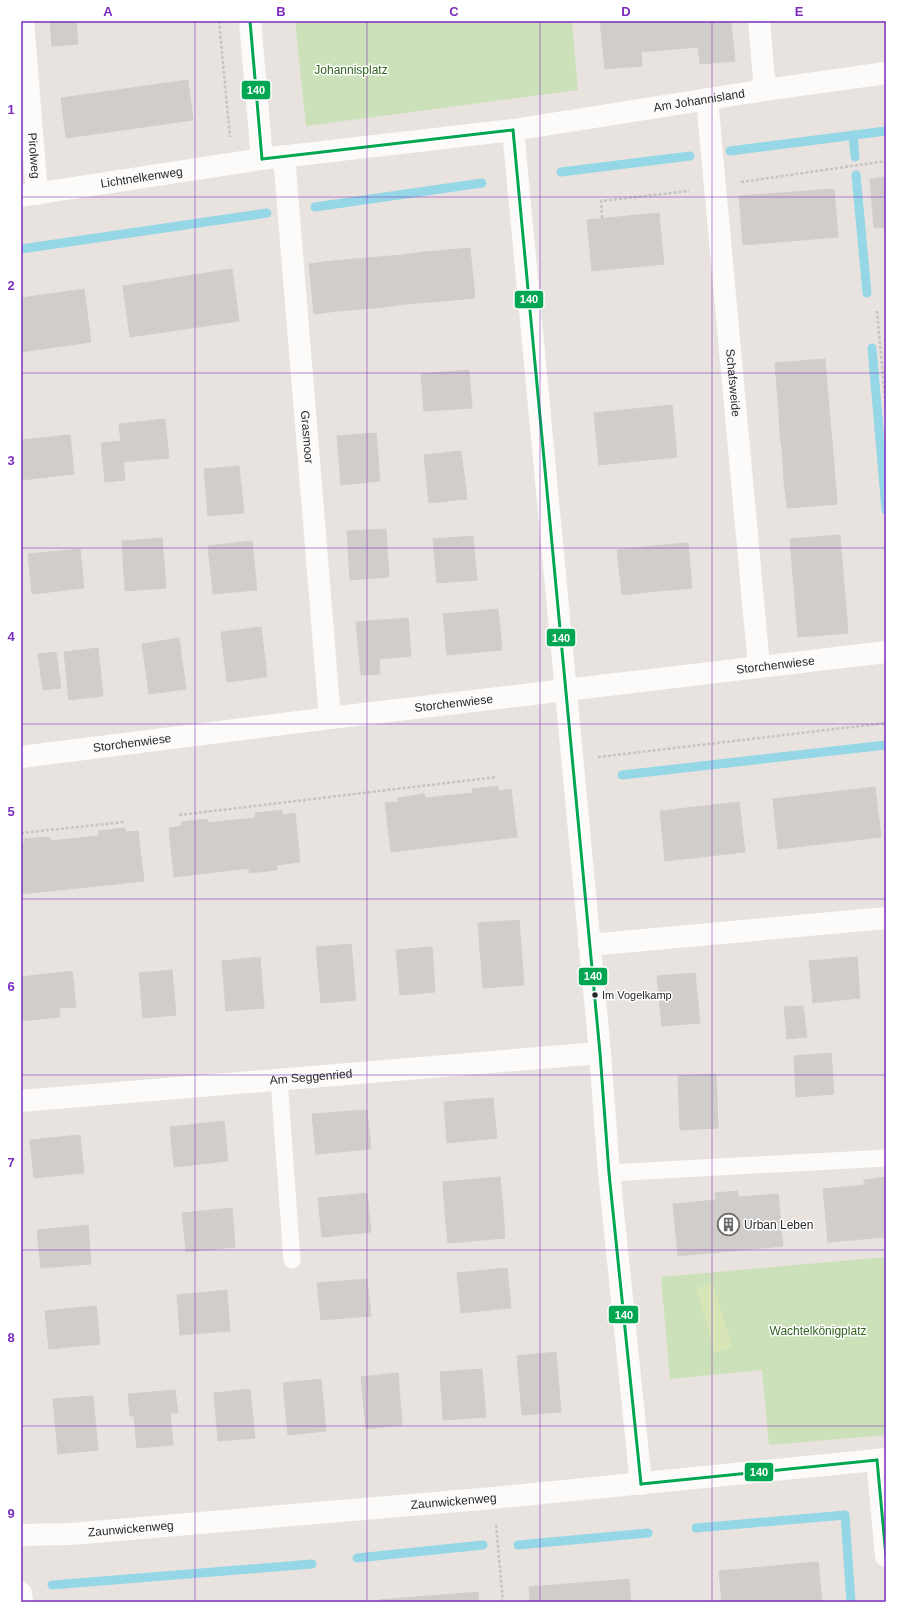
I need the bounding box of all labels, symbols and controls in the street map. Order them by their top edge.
text: A [103,4,113,19]
text: B [276,4,286,19]
text: C [449,4,459,19]
text: D [621,4,631,19]
text: E [795,4,804,19]
park label: Johannisplatz [314,63,388,77]
line badge: 140 [241,80,271,100]
text: 140 [247,84,265,96]
street label: Am Johannisland [653,86,746,115]
text: 1 [7,102,15,117]
street label: Pirolweg [25,132,43,179]
street label: Lichtnelkenweg [100,164,184,191]
text: 2 [7,278,15,293]
line badge: 140 [514,290,544,309]
text: 140 [520,293,538,305]
street label: Schafsweide [723,348,743,418]
street label: Grasmoor [298,410,316,464]
text: 3 [7,453,15,468]
line badge: 140 [546,628,576,647]
text: 4 [7,629,15,644]
text: 140 [552,632,570,644]
street label: Storchenwiese [735,653,816,677]
street label: Storchenwiese [414,692,494,715]
street label: Storchenwiese [92,731,172,755]
text: 5 [7,804,15,819]
line badge: 140 [578,967,608,986]
text: 140 [584,970,602,982]
text: 6 [7,979,15,994]
place label: Im Vogelkamp [602,989,672,1001]
marker: Im Vogelkamp [590,990,600,1000]
street label: Am Seggenried [269,1067,353,1087]
text: 7 [7,1155,15,1170]
building icon: Urban Leben [715,1212,741,1238]
place label: Urban Leben [744,1218,813,1232]
line badge: 140 [608,1305,639,1324]
text: 140 [615,1309,633,1321]
park label: Wachtelkönigplatz [770,1324,866,1338]
text: 8 [7,1330,15,1345]
line badge: 140 [744,1462,774,1482]
text: 140 [750,1466,768,1478]
street label: Zaunwickenweg [410,1491,497,1512]
text: 9 [7,1506,15,1521]
street label: Zaunwickenweg [87,1518,174,1539]

